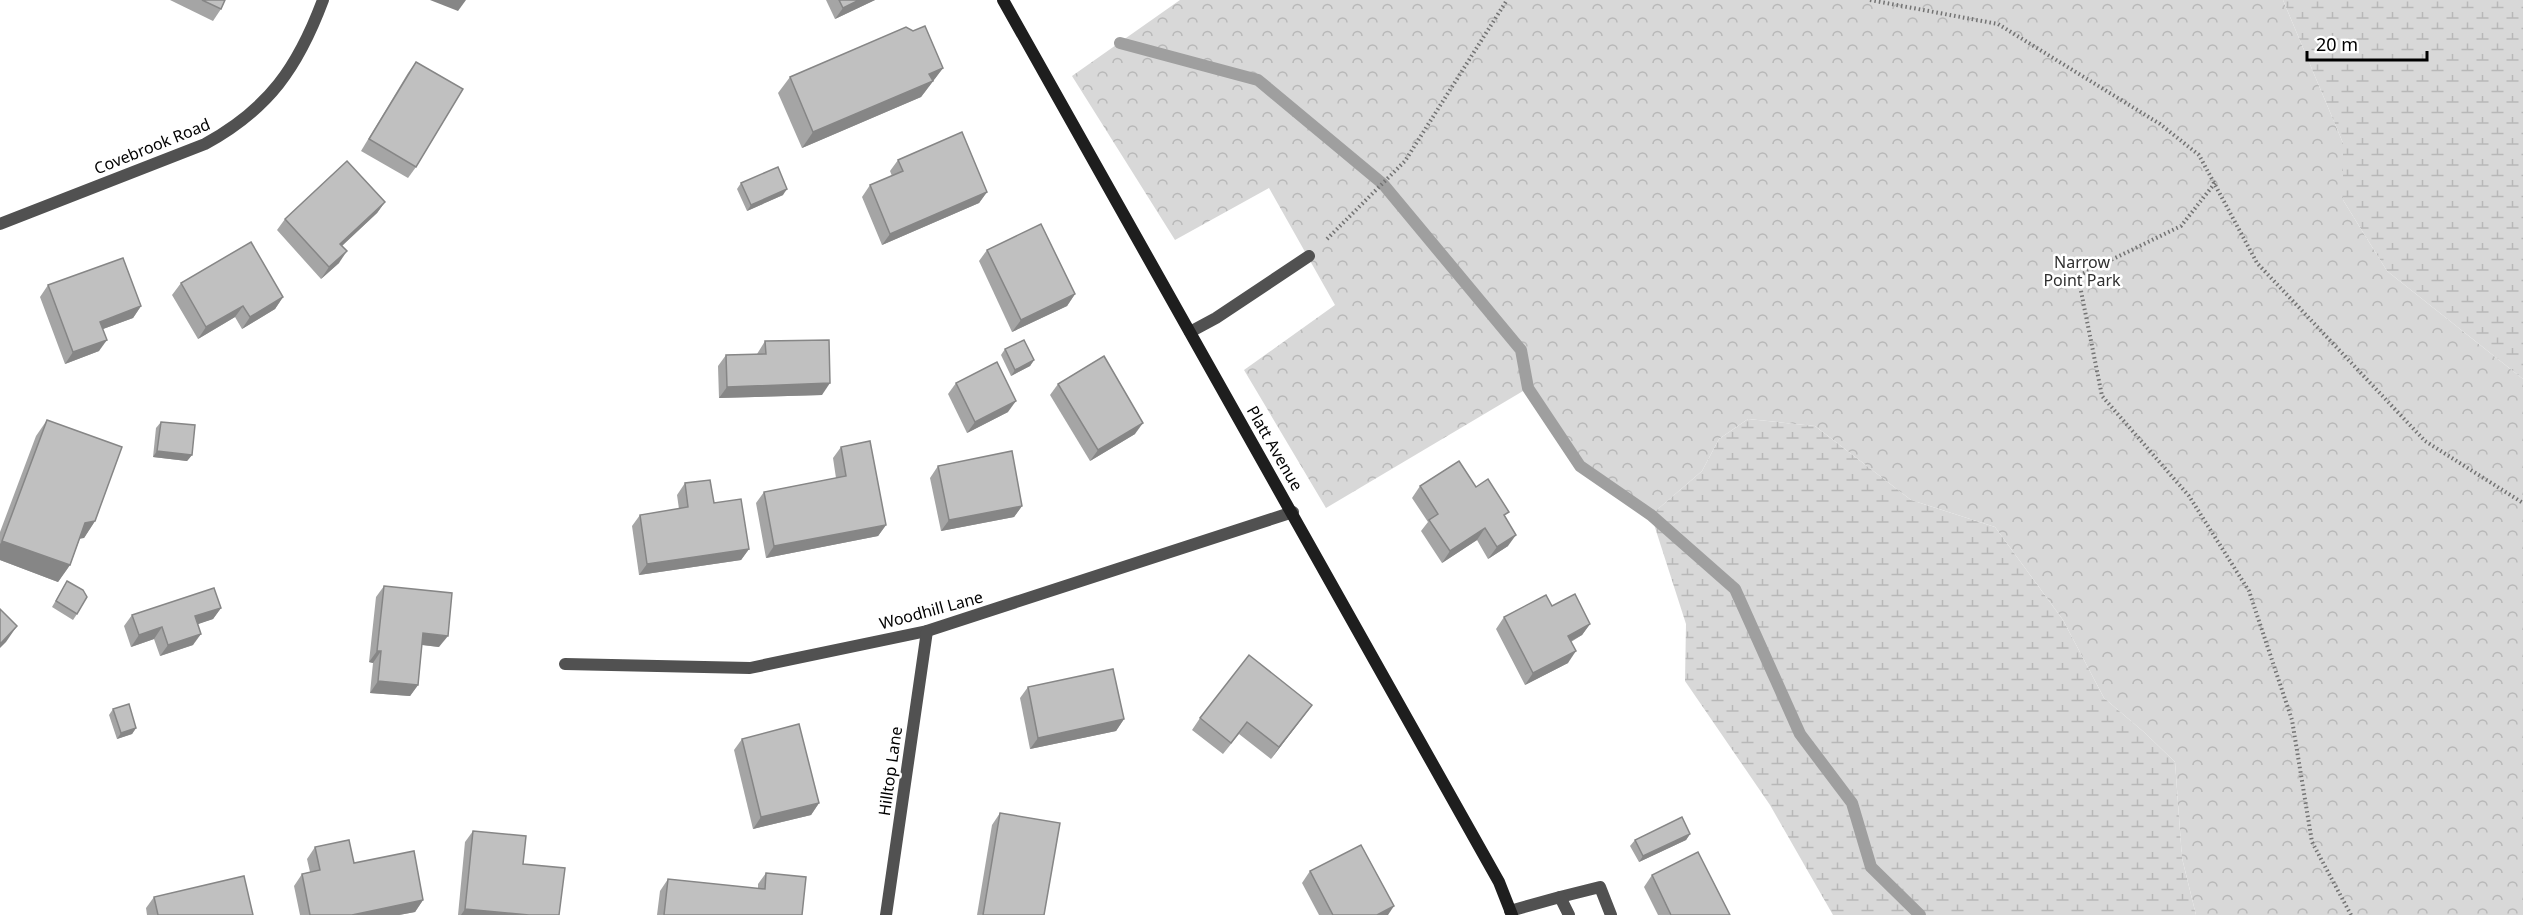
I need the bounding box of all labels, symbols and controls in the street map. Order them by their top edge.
scale bar [2307,24,2427,62]
text: 20 m [2316,32,2358,56]
street label: Covebrook Road [91,113,213,179]
park label: Narrow Point Park [2043,251,2121,291]
street label: Platt Avenue [1242,401,1308,495]
street label: Woodhill Lane [877,586,985,634]
street label: Hilltop Lane [873,725,907,817]

